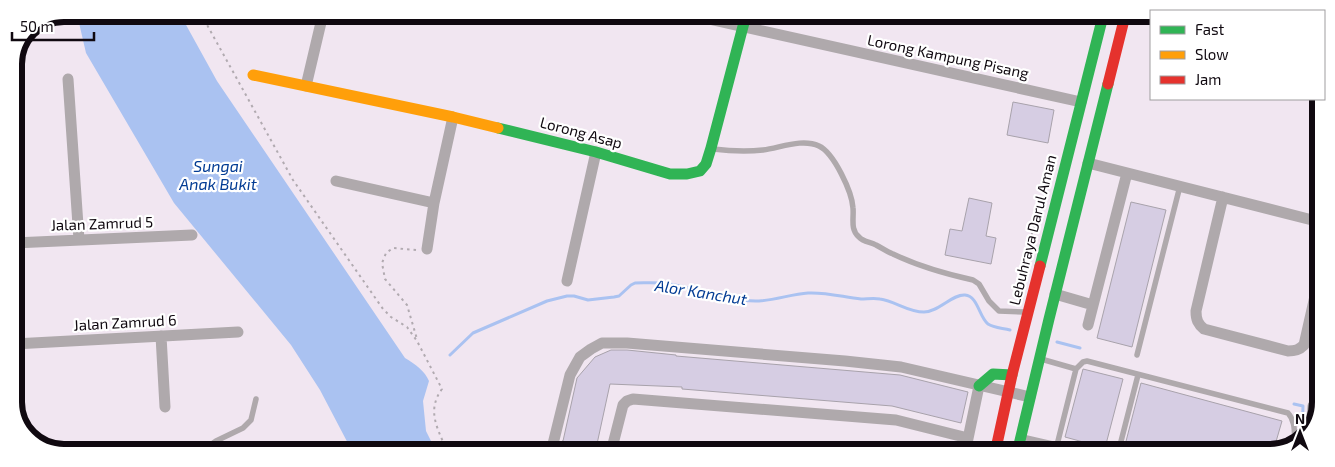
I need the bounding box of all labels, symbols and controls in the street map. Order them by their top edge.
scale bar [12,10,95,42]
legend [1150,10,1325,100]
text: 50 m [20,17,54,35]
text: Fast [1195,20,1225,38]
street label: Lorong Kampung Pisang [866,30,1031,82]
text: Slow [1195,45,1229,63]
text: Jam [1195,70,1221,88]
street label: Lorong Asap [538,112,624,152]
street label: Lebuhraya Darul Aman [1005,153,1059,307]
water label: Sungai Anak Bukit [178,156,258,193]
street label: Jalan Zamrud 5 [50,212,153,234]
water label: Alor Kanchut [653,275,749,308]
street label: Jalan Zamrud 6 [73,310,177,334]
north arrow [1275,407,1325,457]
text: N [1295,410,1305,427]

